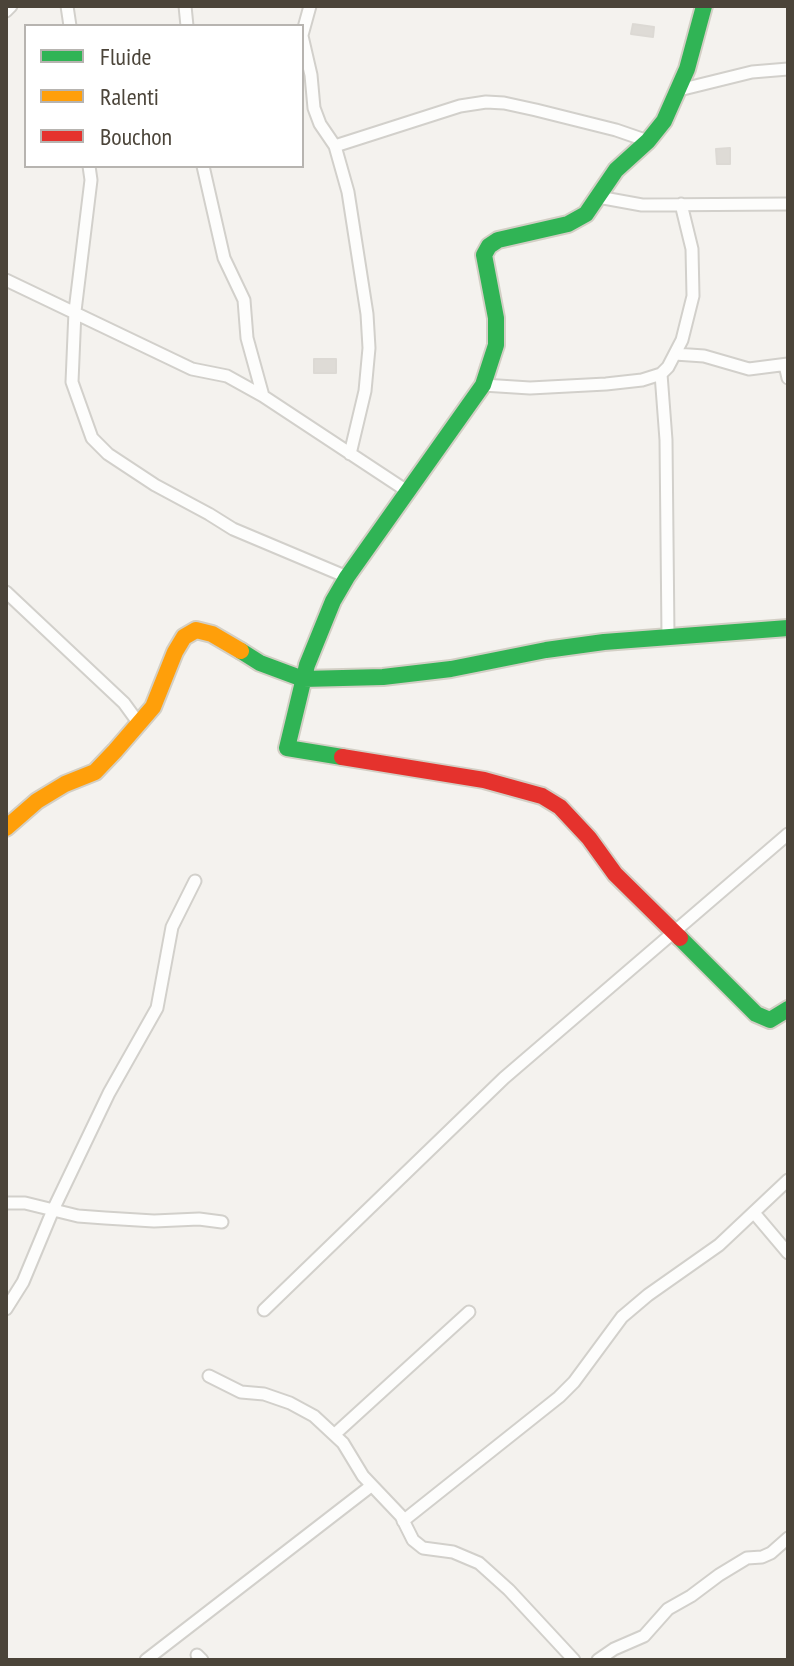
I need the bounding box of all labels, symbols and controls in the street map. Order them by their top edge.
legend [24,24,304,168]
text: Fluide [100,41,151,72]
text: Ralenti [100,81,159,112]
text: Bouchon [100,121,172,152]

